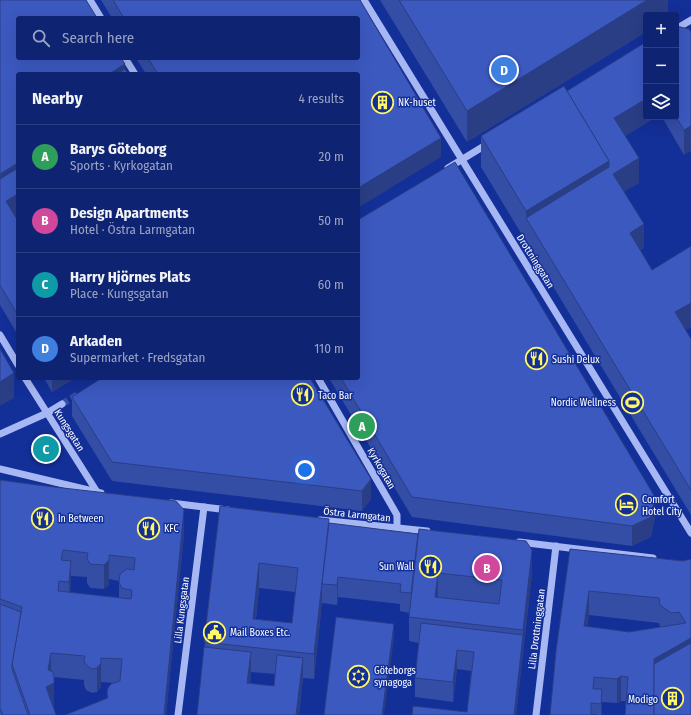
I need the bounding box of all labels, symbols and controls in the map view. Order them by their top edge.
map controls [643,12,679,120]
button: + [643,12,679,48]
search box [16,16,360,60]
icon: search [30,27,52,49]
text: Search here [62,29,134,47]
button: − [643,48,679,84]
pin: D [491,55,517,85]
button: layers [643,84,679,120]
text: Nearby [32,88,83,109]
building icon: NK-huset [370,89,396,115]
text: 4 results [298,91,344,106]
place label: NK-huset [398,97,436,109]
text: Barys Göteborg [70,140,166,158]
text: A [41,149,49,164]
text: 20 m [318,149,344,164]
text: Sports · Kyrkogatan [70,158,173,173]
text: Design Apartments [70,204,189,222]
text: B [41,213,49,228]
text: 50 m [318,213,344,228]
text: Hotel · Östra Larmgatan [70,222,195,237]
street label: Drottninggatan [514,232,557,291]
text: Harry Hjörnes Plats [70,268,191,286]
text: C [42,277,48,292]
text: 60 m [318,277,344,292]
text: Place · Kungsgatan [70,286,169,301]
text: Arkaden [70,332,122,350]
text: D [41,341,49,356]
text: 110 m [314,341,344,356]
restaurant icon: Sushi Delux [524,346,550,372]
text: Supermarket · Fredsgatan [70,350,205,365]
place label: Sushi Delux [552,354,600,366]
restaurant icon: Taco Bar [289,382,315,408]
sports icon: Nordic Wellness [619,389,645,415]
place label: Taco Bar [318,390,353,402]
place label: Nordic Wellness [551,397,616,409]
street label: Kungsgatan [52,407,87,454]
pin: A [349,411,375,441]
pin: C [33,434,59,464]
street label: Kyrkogatan [364,446,398,491]
your location [295,460,315,480]
hotel icon: Comfort Hotel City [613,492,639,518]
place label: Comfort Hotel City [642,494,682,518]
restaurant icon: In Between [30,505,56,531]
street label: Östra Larmgatan [323,505,391,524]
place label: In Between [58,513,104,525]
restaurant icon: KFC [135,515,161,541]
place label: KFC [164,523,179,535]
restaurant icon: Sun Wall [417,553,443,579]
pin: B [474,553,500,583]
place label: Sun Wall [379,561,414,573]
street label: Lilla Kungsgatan [172,576,192,644]
street label: Lilla Drottninggatan [526,588,548,670]
public building icon: Mail Boxes Etc. [201,619,227,645]
place label: Mail Boxes Etc. [230,627,290,639]
synagogue icon: Göteborgs synagoga [346,663,372,689]
place label: Göteborgs synagoga [374,665,416,689]
building icon: Modigo [660,686,686,712]
place label: Modigo [628,694,658,706]

